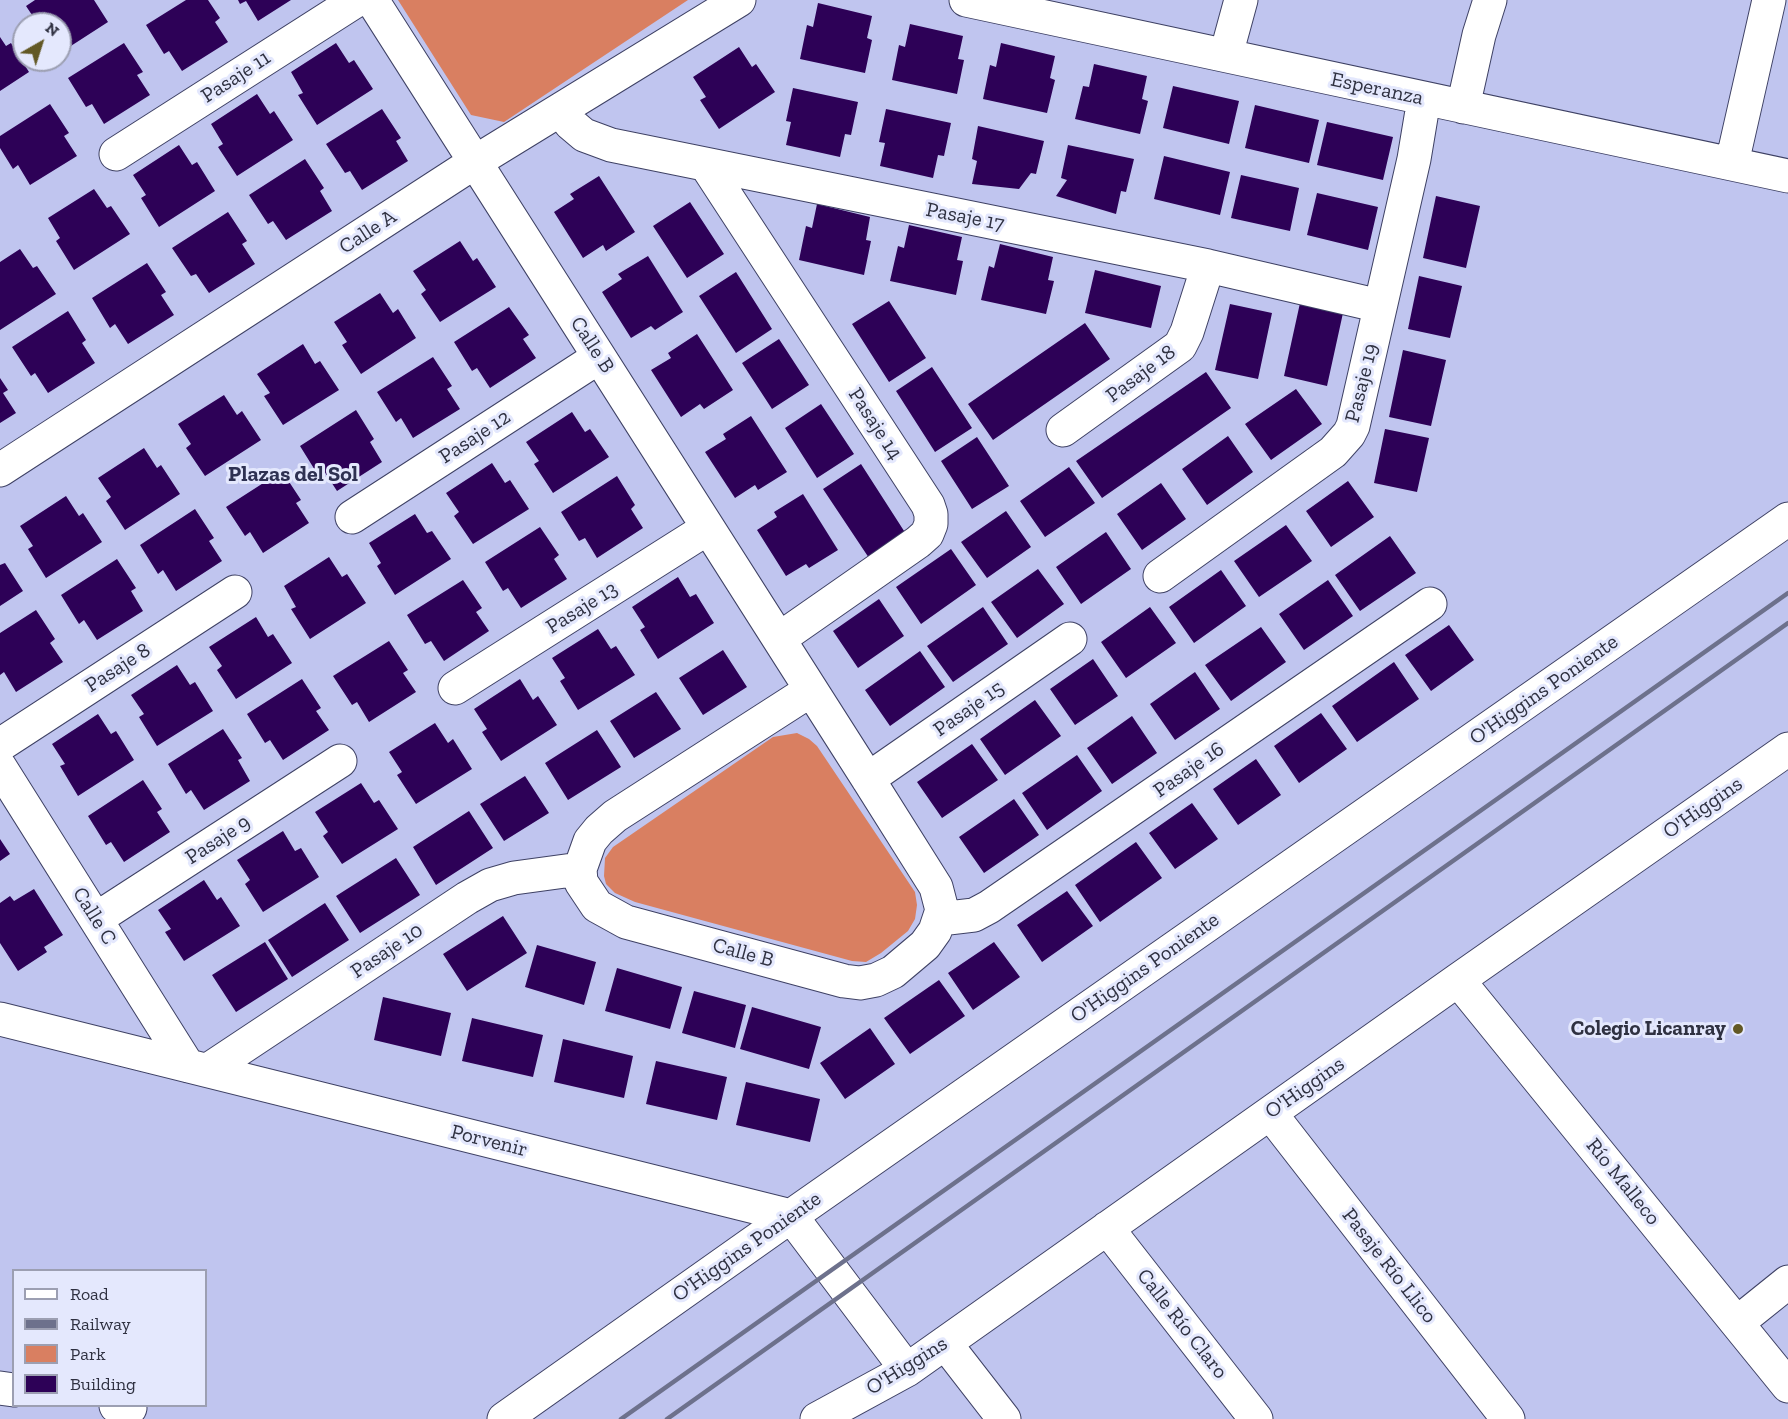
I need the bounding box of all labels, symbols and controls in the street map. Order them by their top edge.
north arrow [12,12,72,72]
text: N [42,18,63,40]
street label: Pasaje 11 [197,45,275,109]
street label: Esperanza [1328,67,1426,111]
street label: Pasaje 17 [924,197,1006,237]
street label: Calle A [335,204,401,260]
street label: Calle B [564,312,620,378]
street label: Pasaje 18 [1101,340,1181,408]
street label: Pasaje 19 [1340,341,1384,425]
street label: Pasaje 14 [842,383,908,465]
street label: Pasaje 12 [434,405,516,469]
district label: Plazas del Sol [228,462,358,488]
street label: Pasaje 13 [542,576,622,640]
street label: O'Higgins Poniente [1465,629,1623,751]
street label: Pasaje 8 [81,638,155,698]
street label: Pasaje 15 [929,676,1009,742]
street label: Pasaje 16 [1149,737,1229,803]
street label: O'Higgins [1658,772,1748,844]
street label: Pasaje 9 [181,810,255,870]
street label: Calle C [67,883,121,949]
street label: O'Higgins Poniente [1066,907,1224,1029]
street label: Pasaje 10 [346,918,428,984]
street label: Calle B [710,933,776,973]
place label: Colegio Licanray [1571,1016,1726,1042]
marker: Colegio Licanray [1731,1022,1745,1036]
street label: O'Higgins [1260,1052,1350,1124]
street label: Porvenir [448,1119,530,1163]
street label: Río Malleco [1580,1134,1666,1230]
street label: O'Higgins Poniente [668,1186,826,1308]
street label: Pasaje Río Llico [1336,1203,1442,1329]
street label: Calle Río Claro [1131,1264,1233,1384]
legend [12,1269,207,1407]
text: Road [70,1283,109,1305]
text: Railway [70,1313,131,1335]
street label: O'Higgins [862,1331,952,1401]
text: Park [70,1343,106,1365]
text: Building [70,1373,136,1395]

